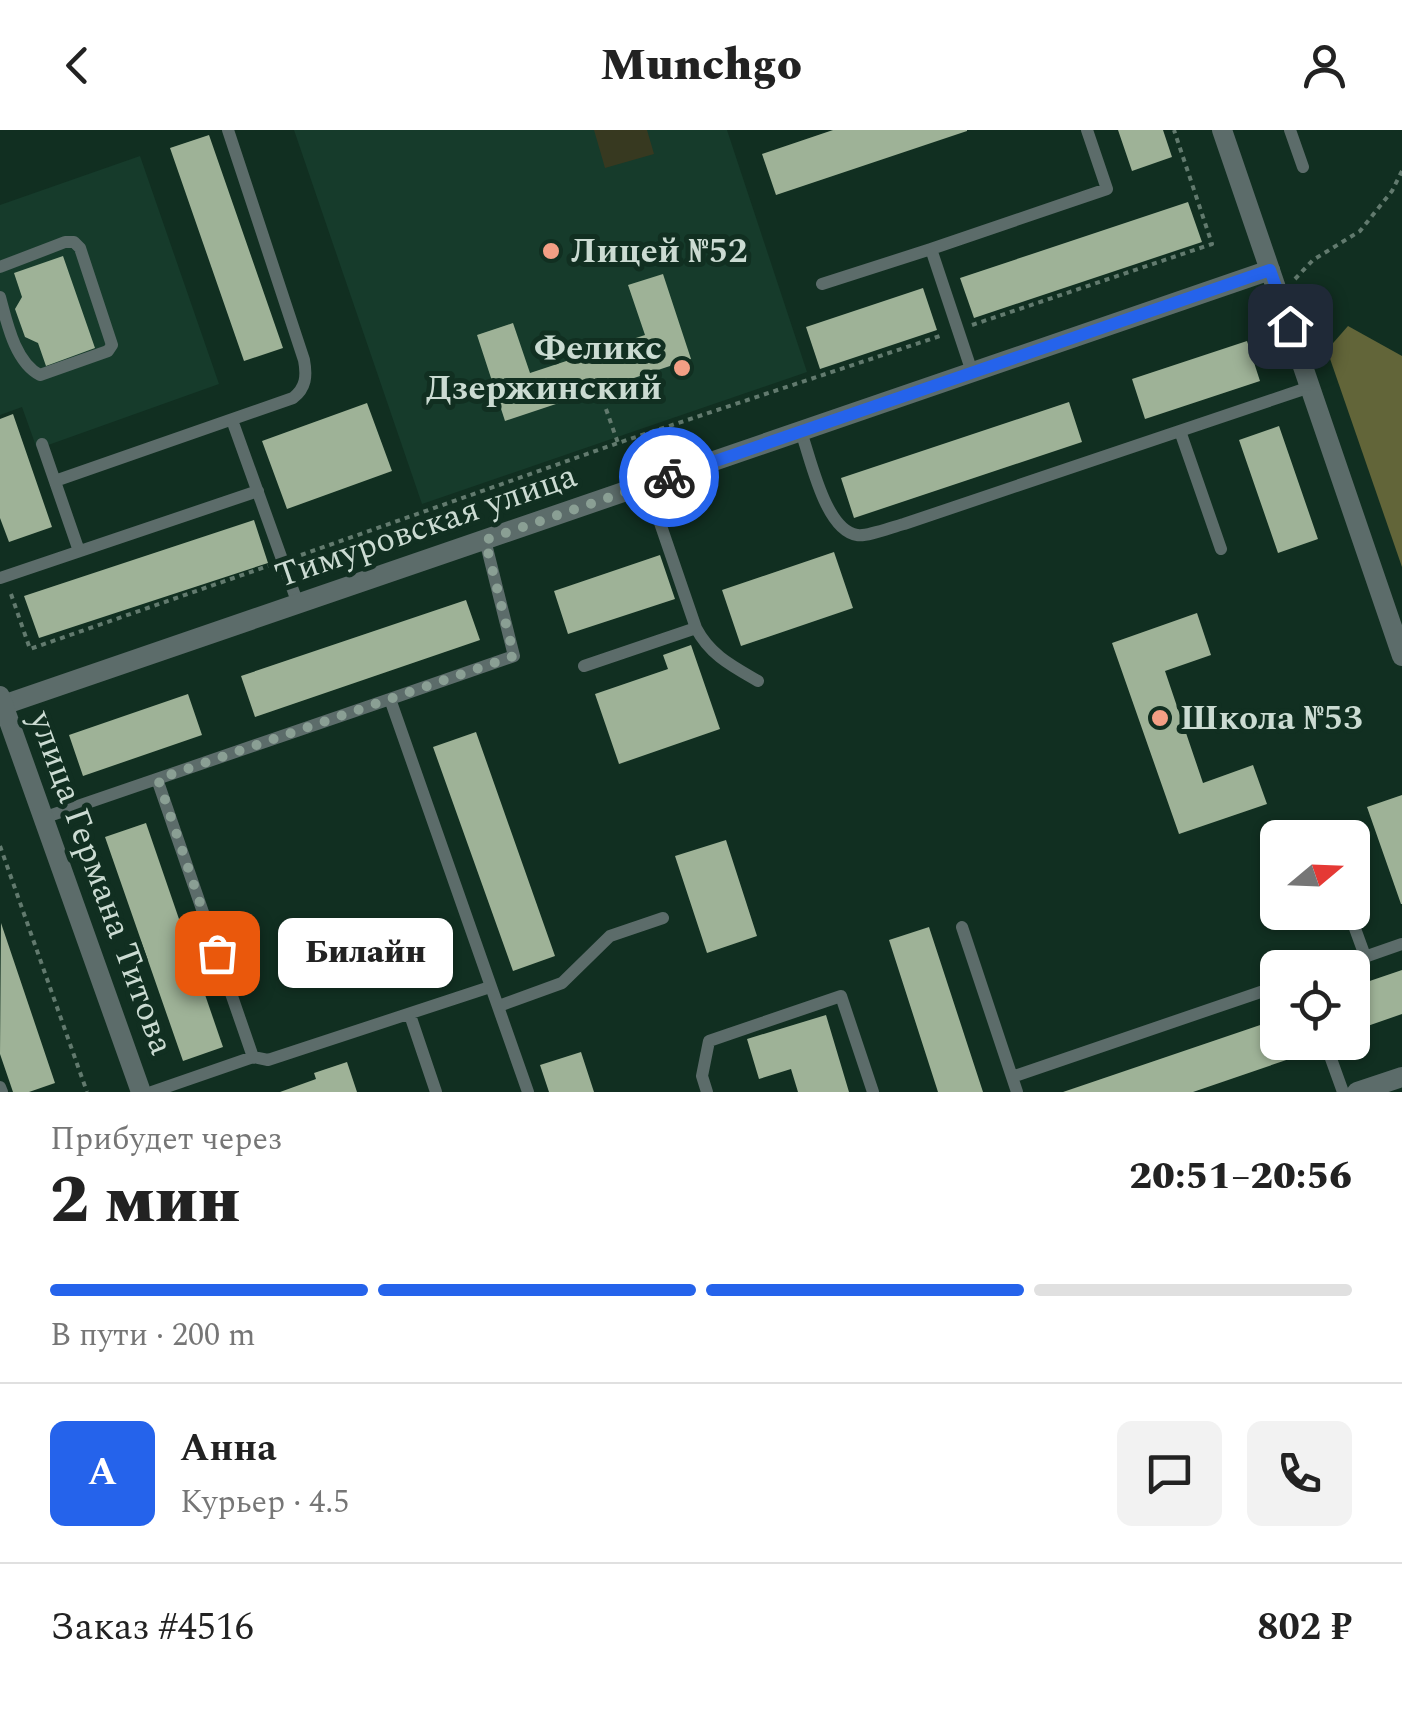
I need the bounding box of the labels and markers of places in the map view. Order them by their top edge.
place label: Лицей №52 [571,225,748,278]
marker: Лицей №52 [540,240,562,262]
pin [1248,284,1333,369]
place label: Феликс Дзержинский [426,322,662,415]
marker: Феликс Дзержинский [671,357,693,379]
place label: Школа №53 [1180,692,1363,745]
marker: Школа №53 [1149,707,1171,729]
pin [175,911,260,996]
callout: Билайн [277,918,452,988]

